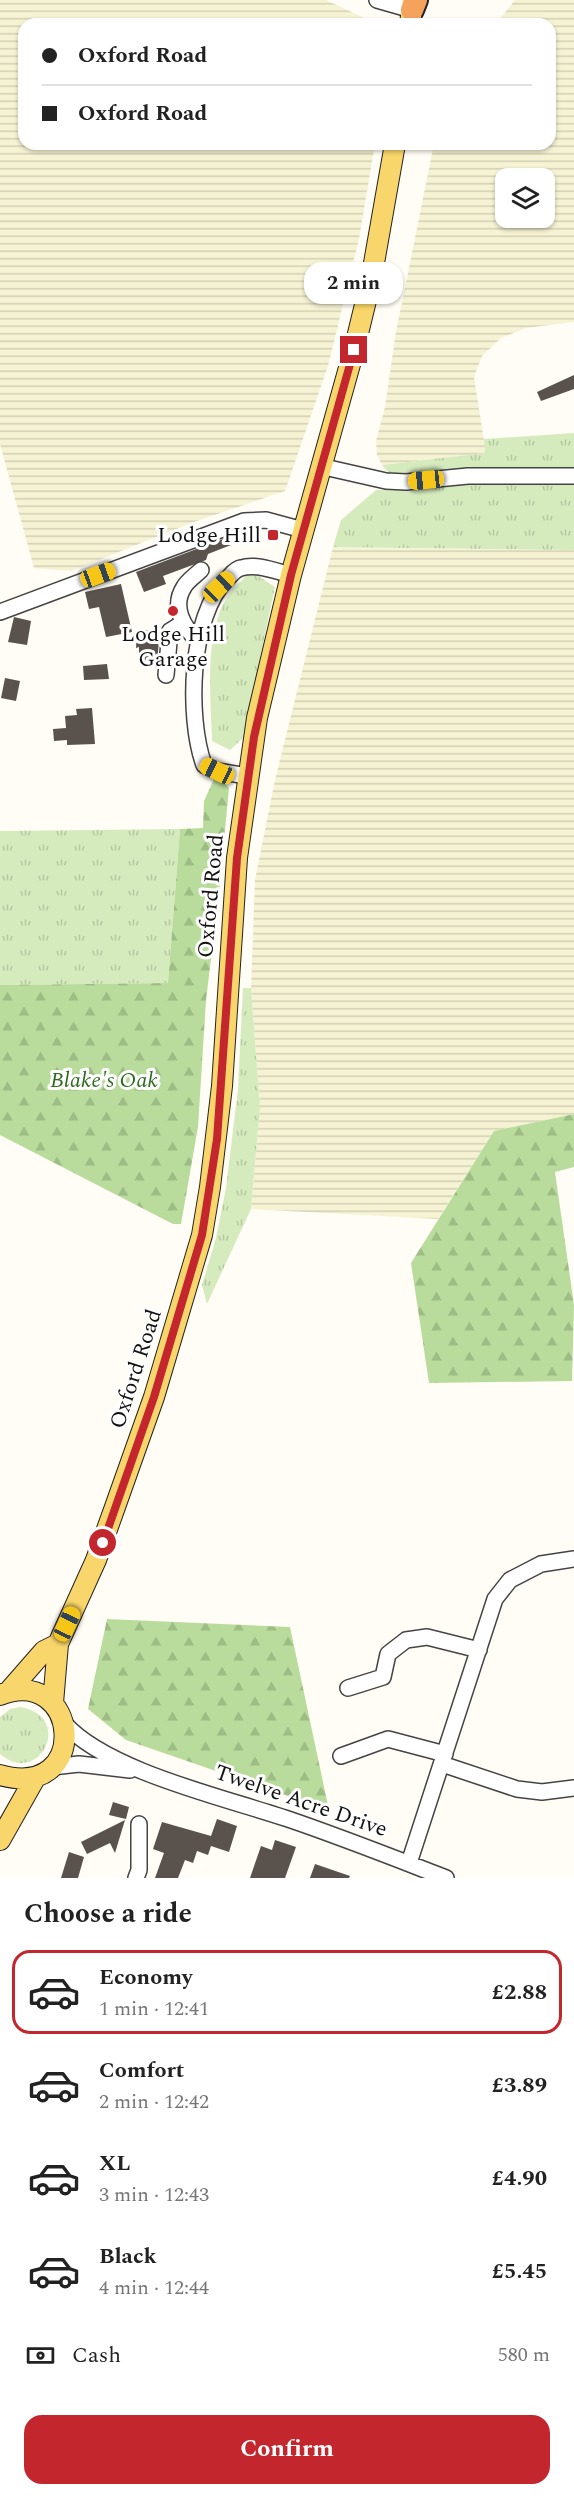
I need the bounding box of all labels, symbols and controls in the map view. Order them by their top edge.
text: Oxford Road [78,39,207,72]
text: Oxford Road [78,97,207,130]
map controls [495,168,555,228]
button: layers [495,168,555,228]
callout: 2 min [304,263,404,305]
text: 2 min [327,268,380,298]
route end [340,336,367,363]
car [407,469,445,491]
place label: Lodge Hill [157,519,261,552]
marker: Lodge Hill [266,528,280,542]
car [78,560,118,590]
car [200,568,238,606]
marker: Lodge Hill Garage [166,604,180,618]
place label: Lodge Hill Garage [121,618,225,676]
car [197,755,237,787]
street label: Oxford Road [189,833,233,959]
park label: Blake's Oak [50,1064,158,1097]
street label: Oxford Road [101,1305,171,1433]
route start [89,1529,116,1556]
car [51,1604,83,1644]
street label: Twelve Acre Drive [210,1756,392,1846]
text: Choose a ride [24,1893,192,1935]
text: Economy [99,1961,192,1994]
icon: car [27,1965,81,2019]
text: £2.88 [492,1976,547,2009]
text: 1 min · 12:41 [99,1994,209,2024]
text: Comfort [99,2054,184,2087]
icon: car [27,2058,81,2112]
text: £3.89 [492,2069,547,2102]
text: 2 min · 12:42 [99,2087,209,2117]
text: XL [99,2147,130,2180]
icon: car [27,2151,81,2205]
text: £4.90 [492,2162,547,2195]
text: 3 min · 12:43 [99,2180,209,2210]
text: Black [99,2240,157,2273]
icon: car [27,2244,81,2298]
text: £5.45 [492,2255,547,2288]
text: 4 min · 12:44 [99,2273,209,2303]
icon: cash [24,2339,57,2372]
text: Cash [72,2339,121,2372]
text: 580 m [498,2340,550,2370]
button: Confirm [24,2415,550,2484]

